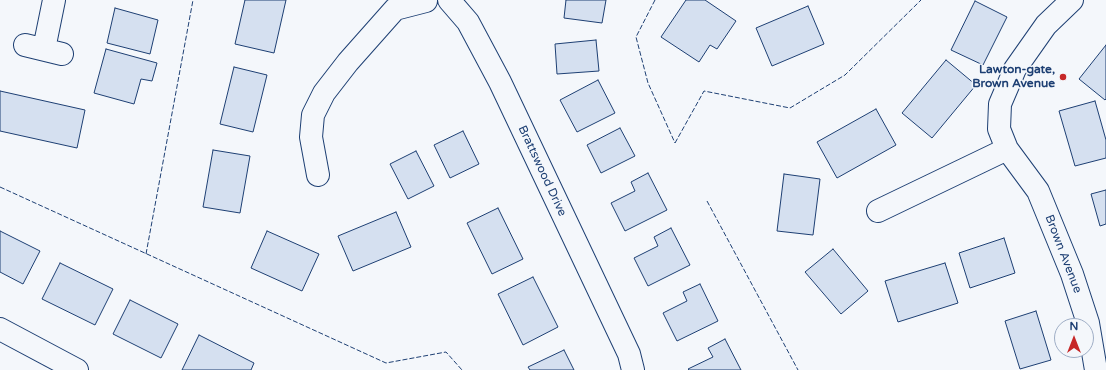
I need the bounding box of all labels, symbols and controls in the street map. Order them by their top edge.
place label: Lawton-gate, Brown Avenue [972,63,1055,91]
marker: Lawton-gate, Brown Avenue [1058,72,1068,82]
street label: Brattswood Drive [515,123,569,219]
street label: Brown Avenue [1041,213,1085,295]
north arrow [1054,318,1094,358]
text: N [1070,320,1078,333]

